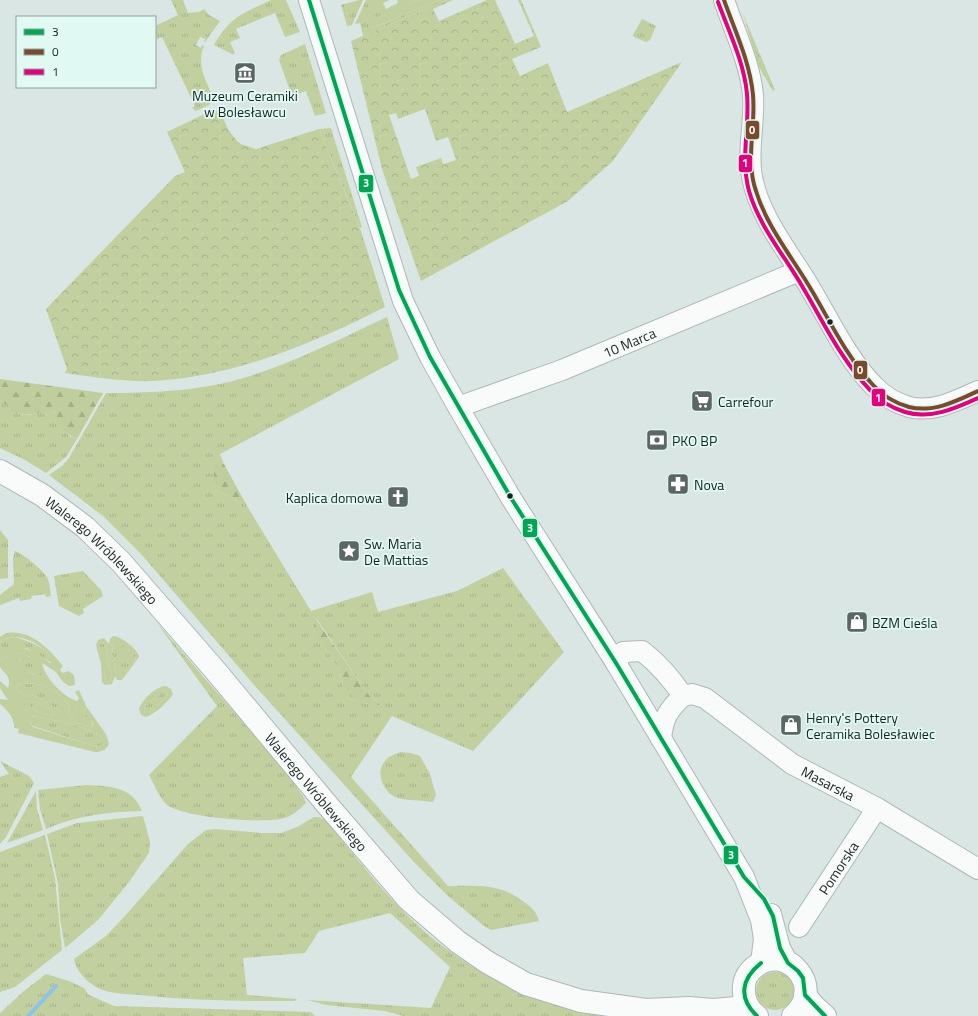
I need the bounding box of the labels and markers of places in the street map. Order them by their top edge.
museum icon: Muzeum Ceramiki w Bolesławcu [232,60,258,86]
place label: Muzeum Ceramiki w Bolesławcu [192,85,298,122]
unlabelled marker [825,317,835,327]
supermarket icon: Carrefour [689,388,715,414]
place label: Carrefour [718,391,774,412]
bank icon: PKO BP [644,427,670,453]
place label: PKO BP [672,430,717,451]
pharmacy icon: Nova [665,471,691,497]
place label: Nova [694,474,724,495]
church icon: Kaplica domowa [385,484,411,510]
place label: Kaplica domowa [286,487,382,508]
unlabelled marker [505,491,515,501]
place label: Sw. Maria De Mattias [364,533,428,570]
place icon: Sw. Maria De Mattias [336,538,362,564]
shop icon: BZM Cieśla [844,609,870,635]
place label: BZM Cieśla [872,612,937,633]
place label: Henry's Pottery Ceramika Bolesławiec [806,707,935,744]
shop icon: Henry's Pottery Ceramika Bolesławiec [778,712,804,738]

